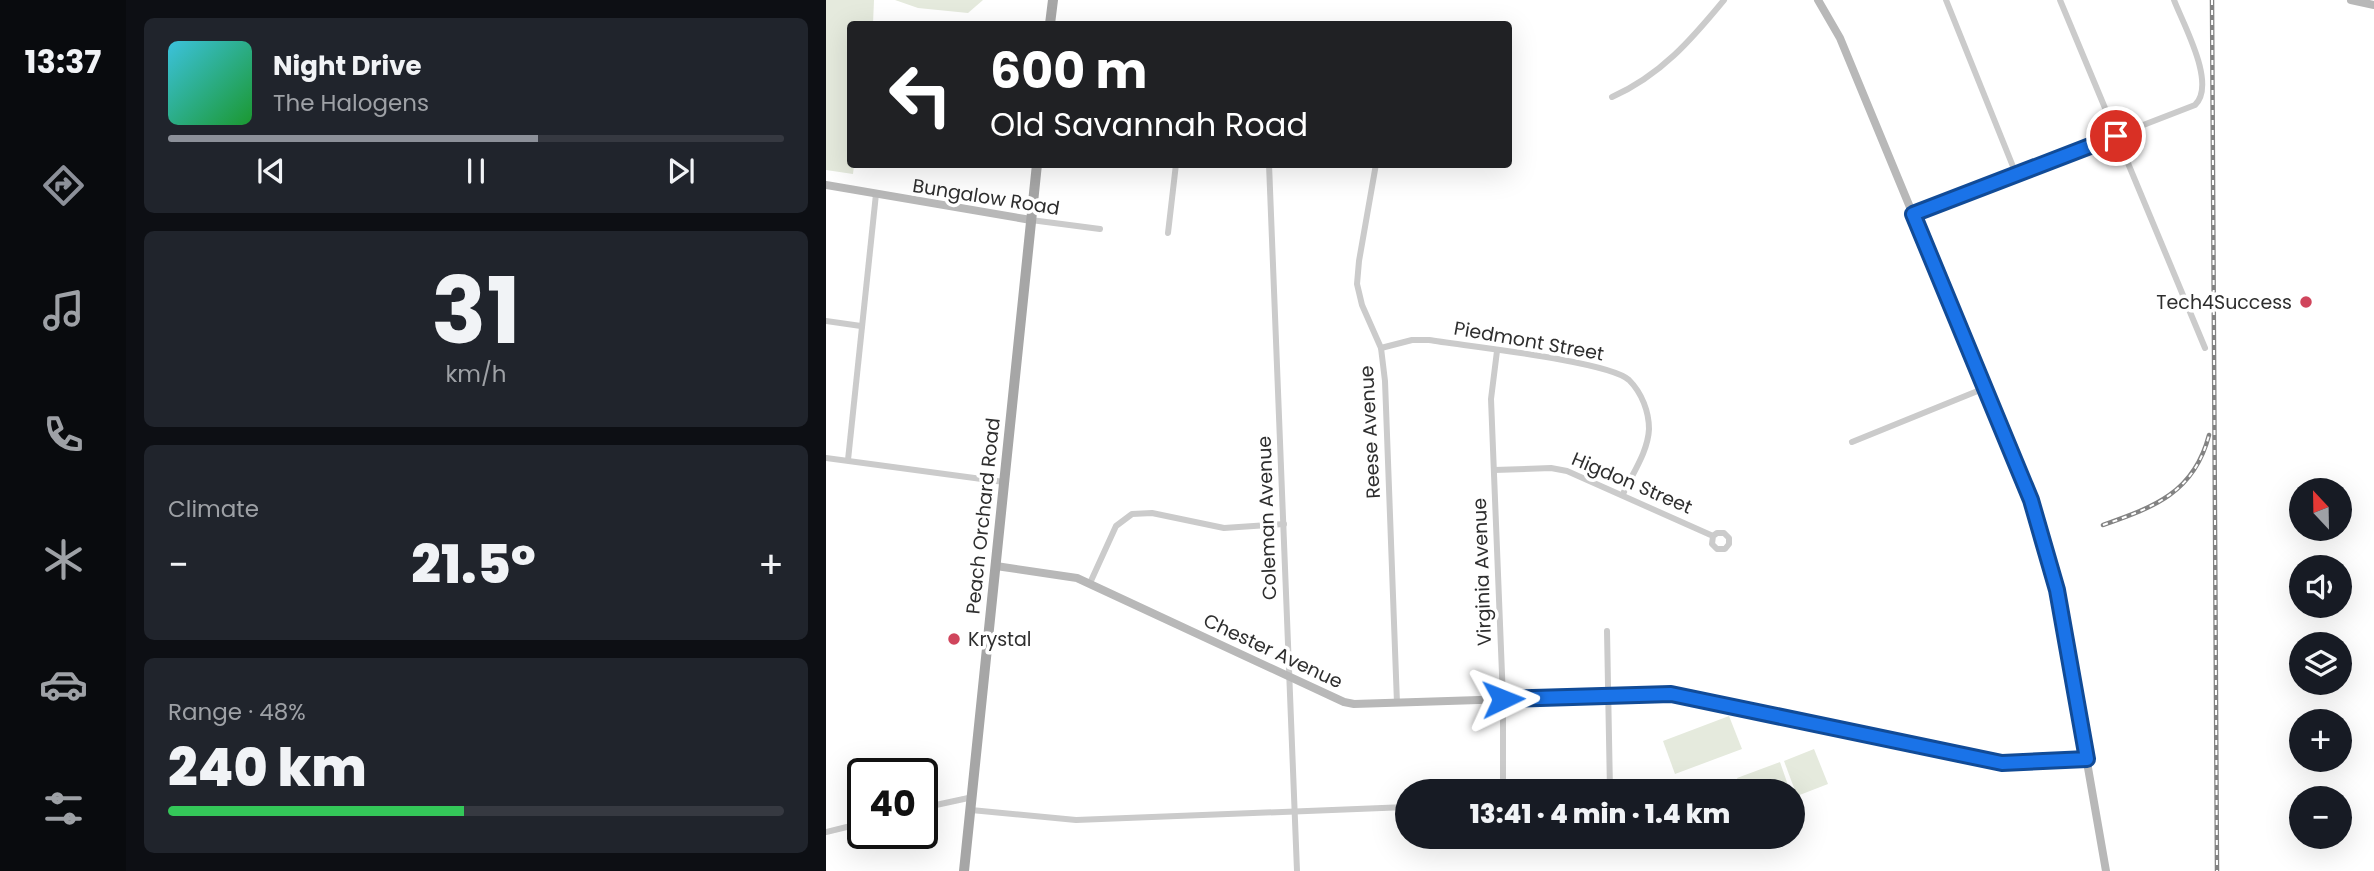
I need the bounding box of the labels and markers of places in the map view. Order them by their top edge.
pin [2086,106,2146,166]
place label: Tech4Success [2156,289,2292,316]
marker: Tech4Success [2298,294,2314,310]
place label: Krystal [968,626,1032,653]
marker: Krystal [946,631,962,647]

